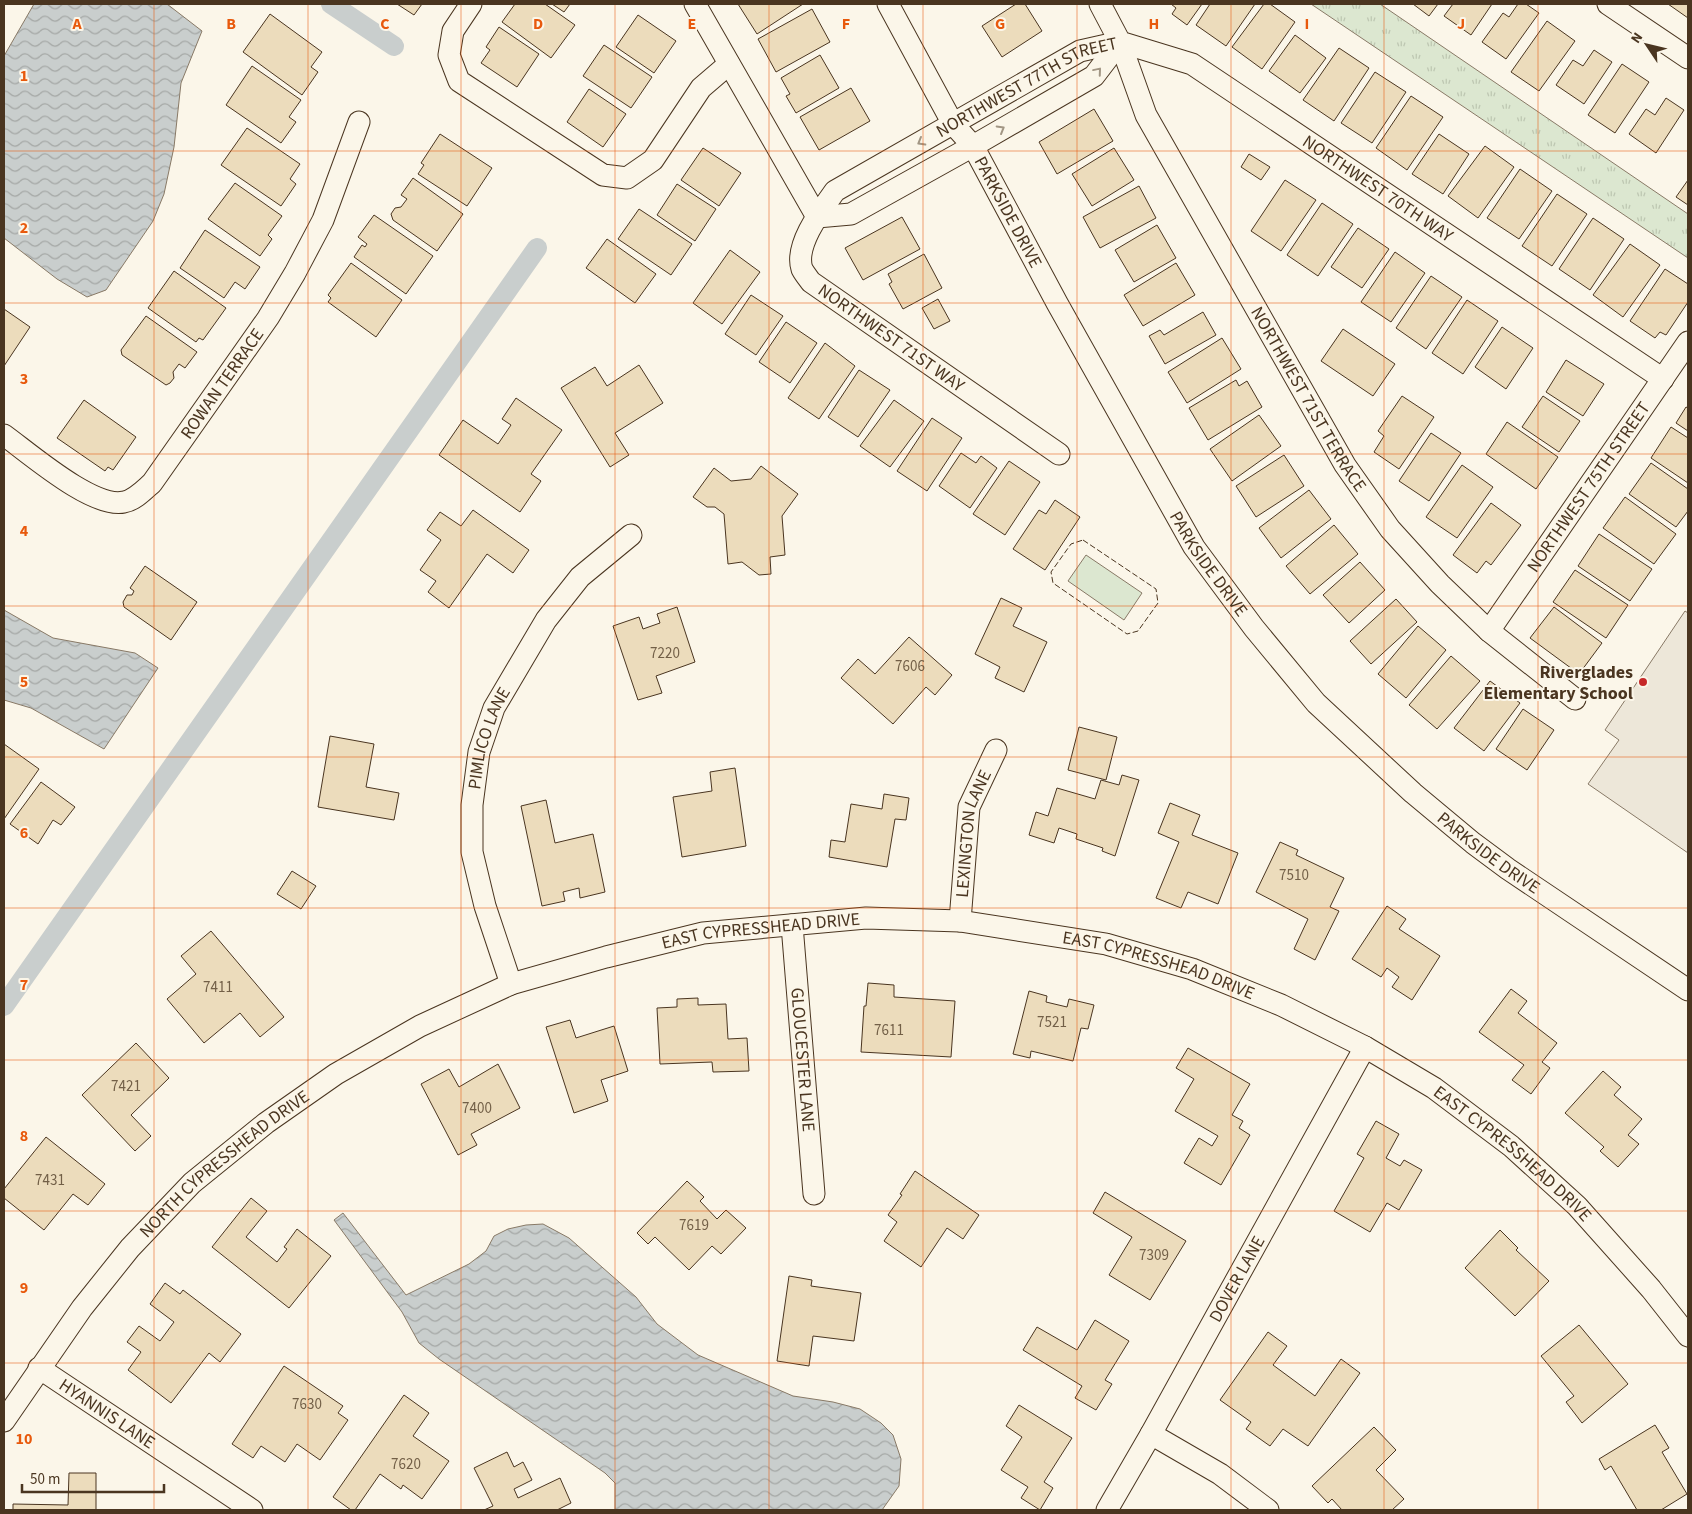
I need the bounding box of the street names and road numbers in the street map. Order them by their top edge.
street label: NORTHWEST 77TH STREET [931,30,1120,143]
street label: NORTHWEST 70TH WAY [1298,129,1459,248]
street label: PARKSIDE DRIVE [968,152,1048,272]
street label: NORTHWEST 71ST WAY [813,278,970,398]
street label: NORTHWEST 71ST TERRACE [1245,302,1373,497]
street label: ROWAN TERRACE [174,323,270,444]
street label: NORTHWEST 75TH STREET [1521,396,1656,577]
street label: PARKSIDE DRIVE [1164,506,1254,621]
street label: PIMLICO LANE [462,682,516,791]
street label: LEXINGTON LANE [949,765,997,898]
street label: PARKSIDE DRIVE [1432,806,1545,900]
street label: EAST CYPRESSHEAD DRIVE [659,906,861,955]
street label: EAST CYPRESSHEAD DRIVE [1061,925,1258,1006]
street label: GLOUCESTER LANE [785,986,821,1133]
street label: EAST CYPRESSHEAD DRIVE [1428,1079,1598,1227]
street label: NORTH CYPRESSHEAD DRIVE [134,1084,314,1243]
street label: DOVER LANE [1203,1231,1271,1327]
street label: HYANNIS LANE [54,1372,160,1455]

